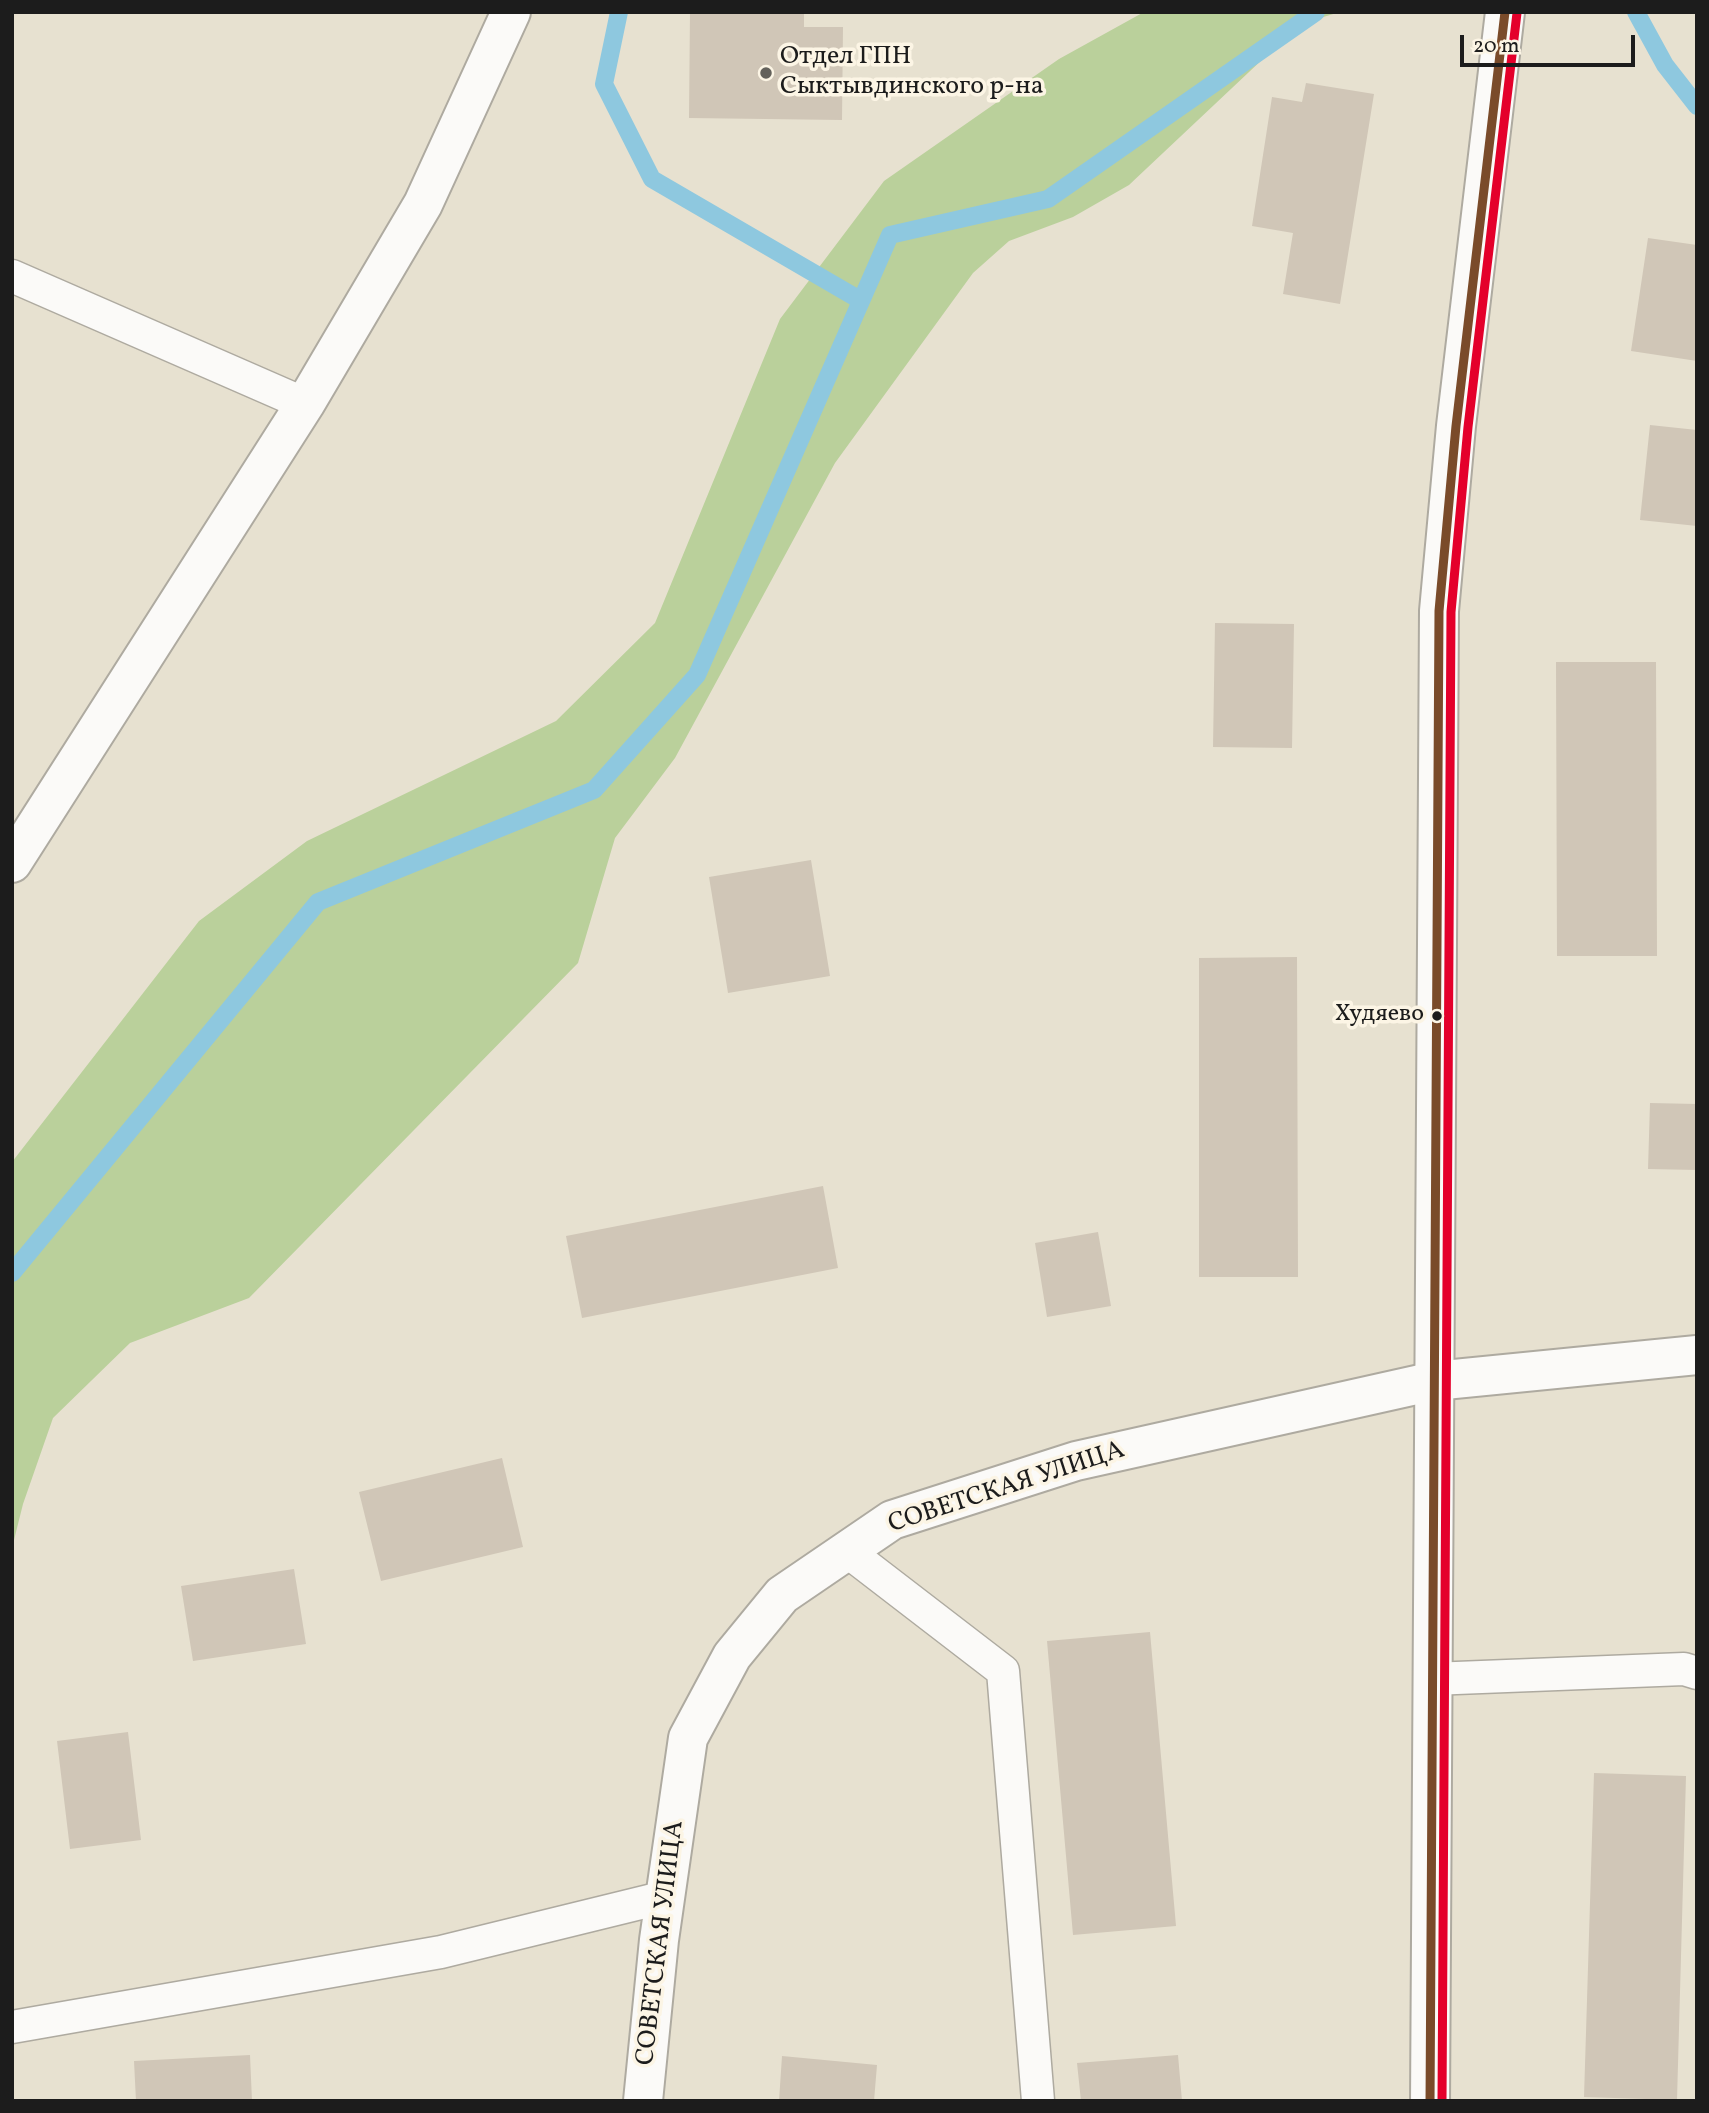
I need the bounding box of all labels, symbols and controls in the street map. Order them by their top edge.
scale bar [1464,21,1639,65]
text: 20 m [1473,32,1519,61]
place label: Отдел ГПН Сыктывдинского р-на [780,42,1044,104]
marker: Отдел ГПН Сыктывдинского р-на [758,65,774,81]
place label: Худяево [1335,1002,1424,1030]
marker: Худяево [1430,1009,1444,1023]
street label: СОВЕТСКАЯ УЛИЦА [885,1436,1129,1542]
street label: СОВЕТСКАЯ УЛИЦА [631,1819,693,2067]

